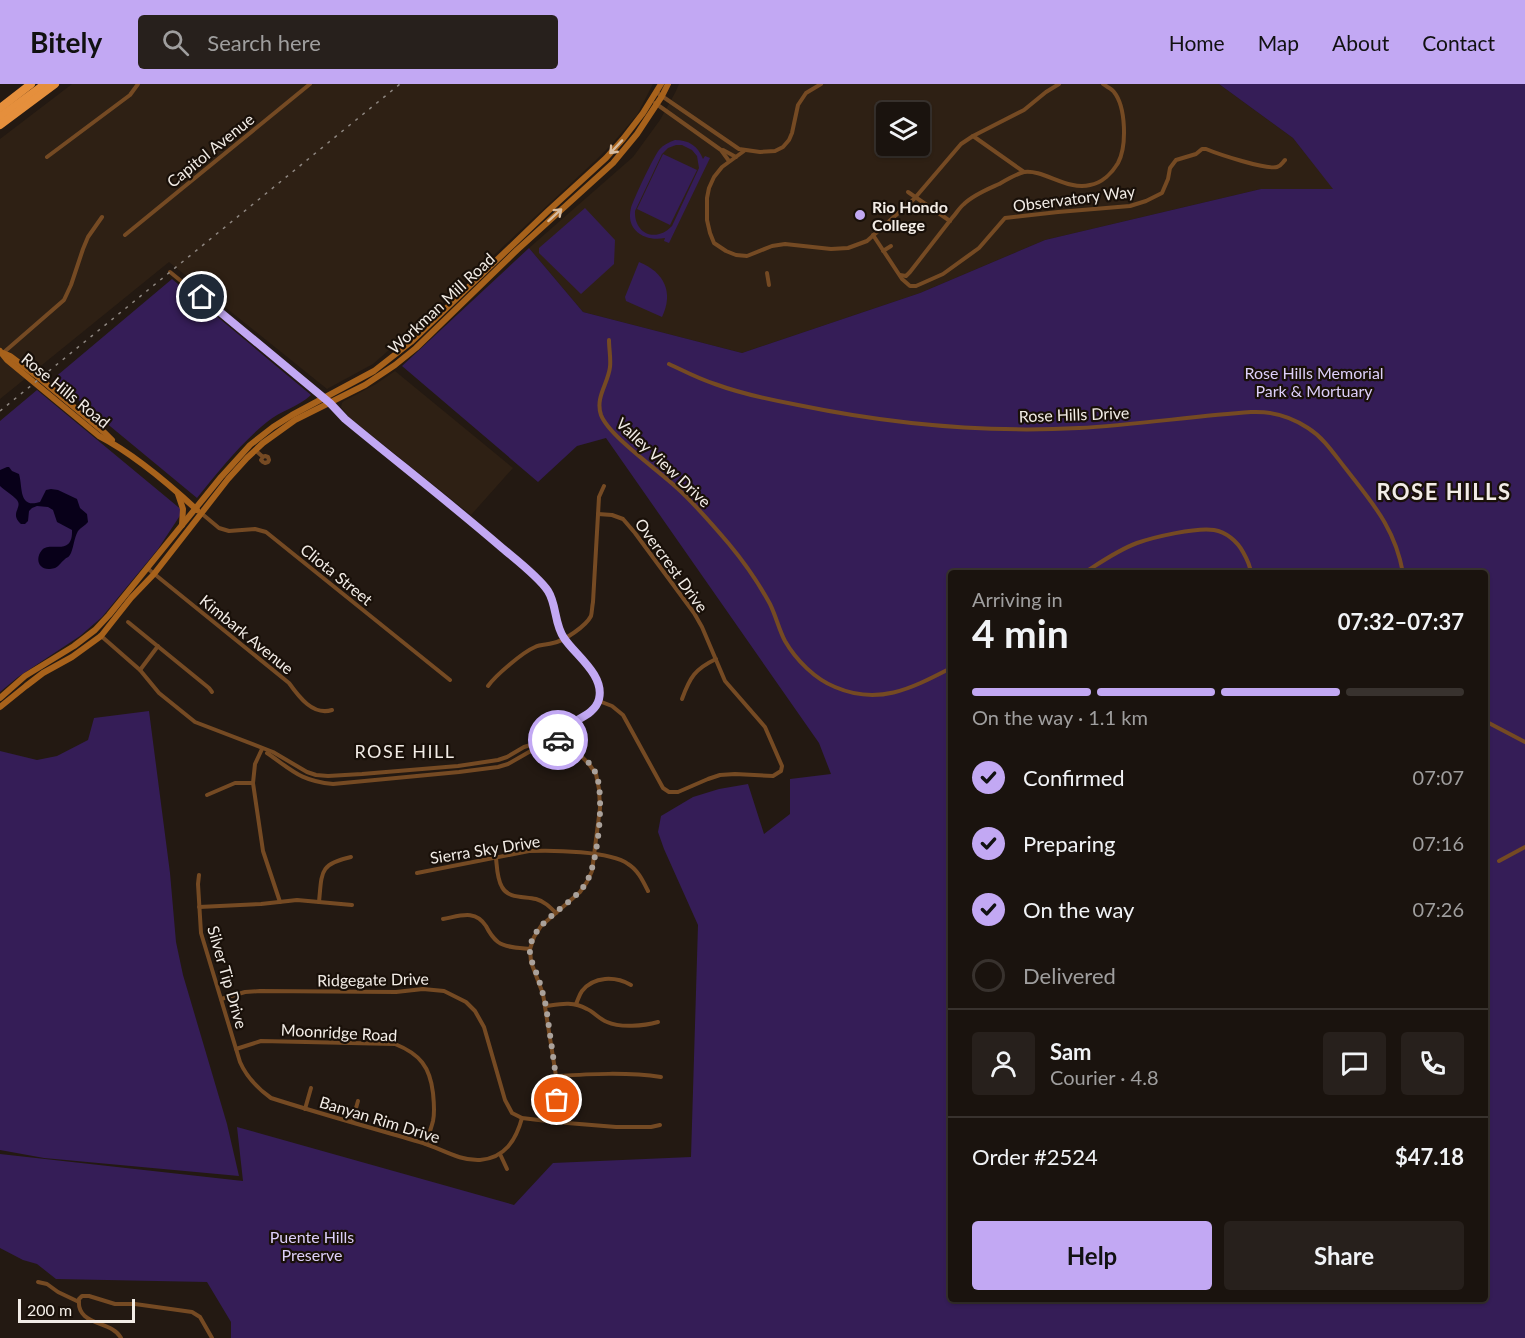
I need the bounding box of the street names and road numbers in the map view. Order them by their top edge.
street label: Capitol Avenue [163,109,257,191]
street label: Observatory Way [1012,181,1137,215]
street label: Workman Mill Road [384,249,498,357]
street label: Rose Hills Road [18,349,114,431]
street label: Rose Hills Drive [1018,403,1130,425]
street label: Valley View Drive [613,413,715,511]
street label: Overcrest Drive [632,514,712,616]
street label: Cliota Street [297,539,377,609]
street label: Kimbark Avenue [196,590,298,678]
street label: Sierra Sky Drive [429,831,541,867]
street label: Silver Tip Drive [204,923,252,1031]
street label: Ridgegate Drive [317,969,429,989]
street label: Moonridge Road [280,1019,398,1045]
street label: Banyan Rim Drive [317,1092,443,1146]

